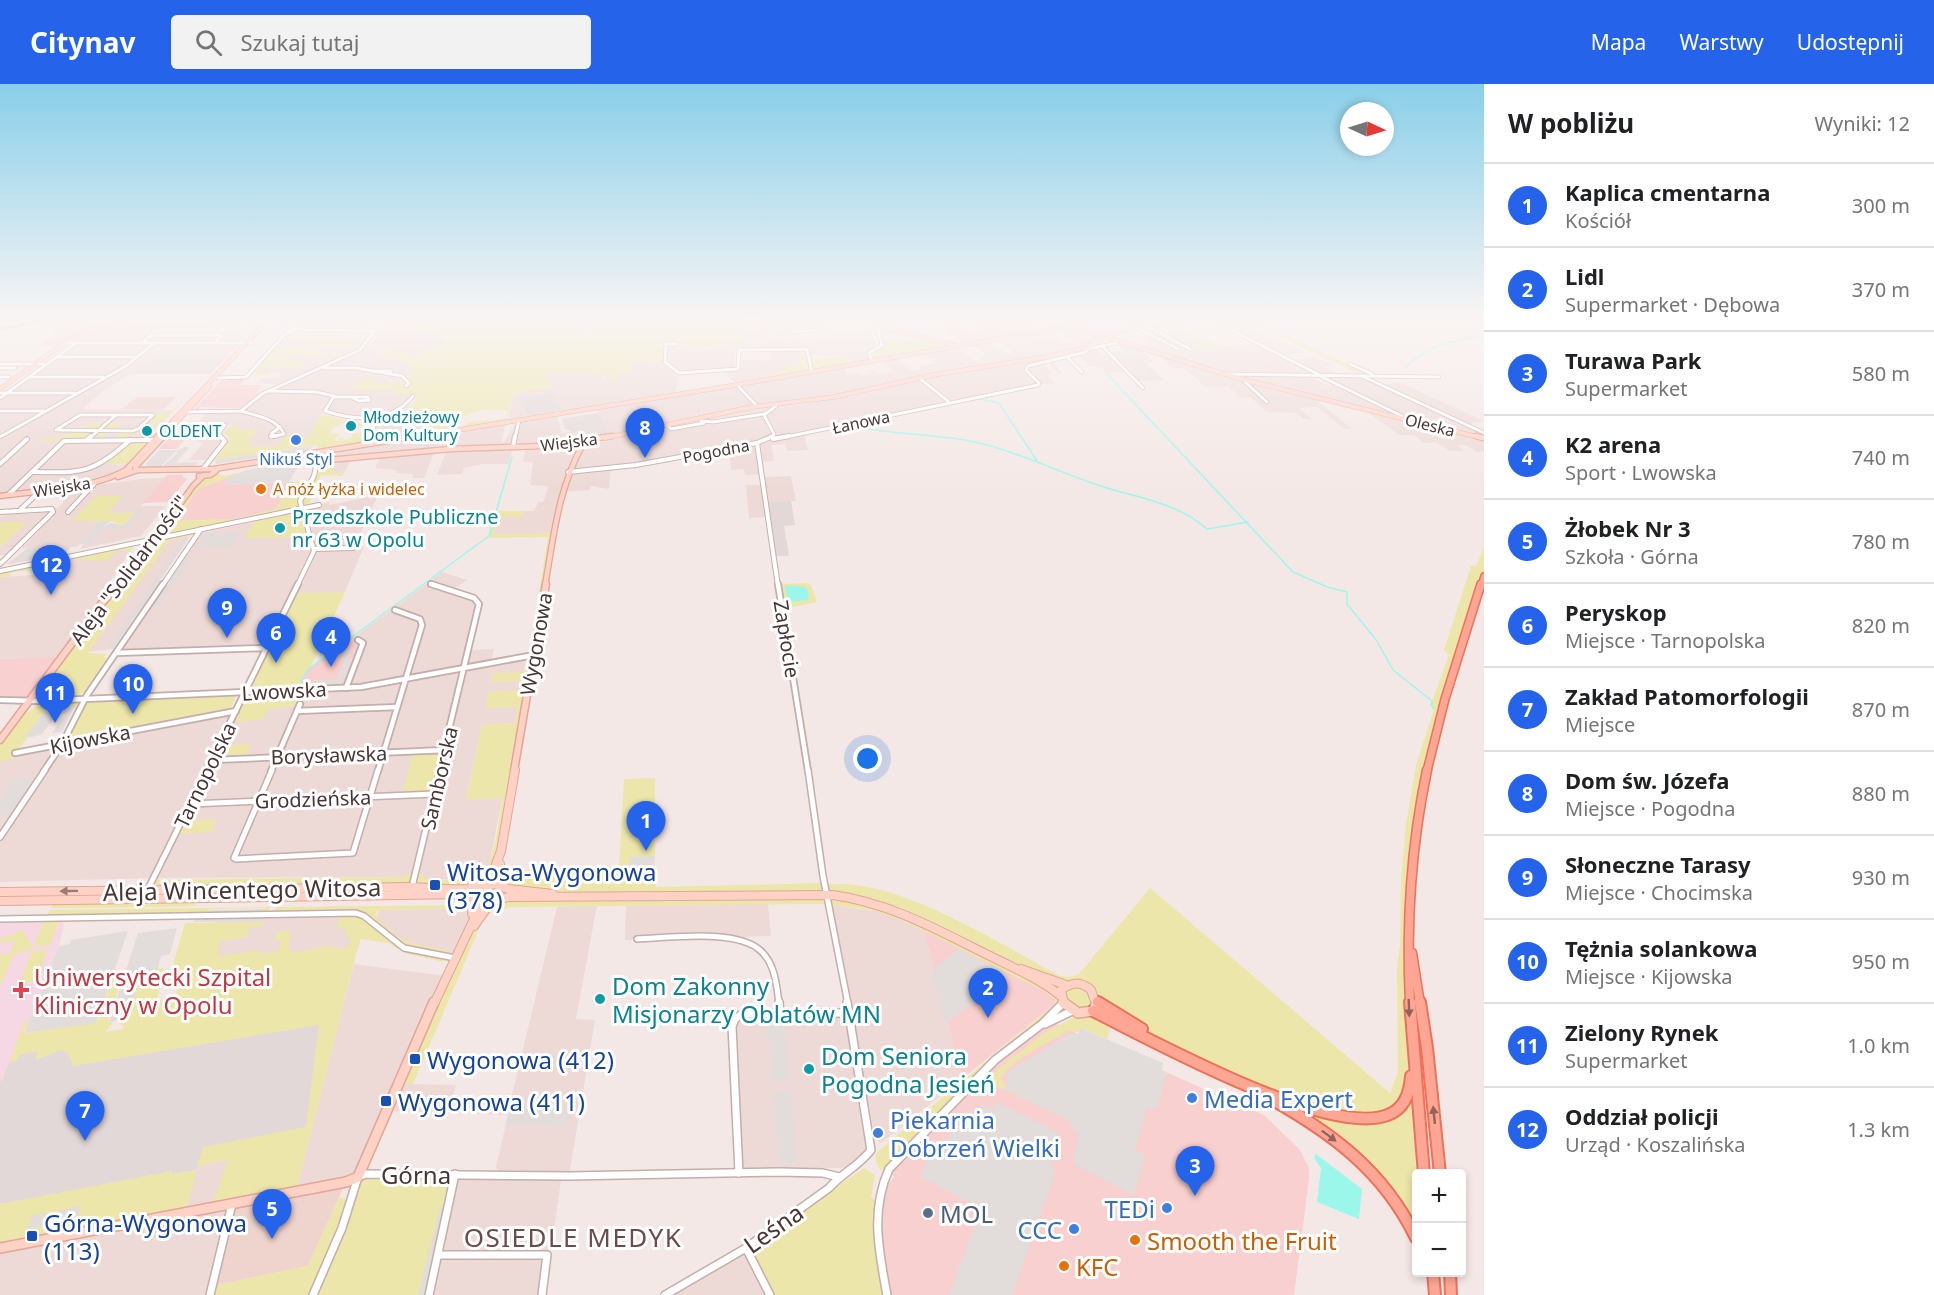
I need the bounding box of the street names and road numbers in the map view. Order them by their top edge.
street label: Łanowa [830,405,892,439]
street label: Oleska [1403,408,1457,442]
street label: Wiejska [539,428,599,456]
street label: Pogodna [681,434,751,468]
street label: Wiejska [32,472,92,502]
street label: Aleja "Solidarności" [64,490,194,650]
street label: Wygonowa [514,590,558,698]
street label: Zapłocie [768,598,806,680]
street label: Lwowska [241,675,327,707]
street label: Kijowska [47,718,133,760]
street label: Tarnopolska [168,718,242,832]
street label: Samborska [414,724,464,832]
street label: Borysławska [270,739,388,771]
street label: Grodzieńska [254,783,372,815]
street label: Aleja Wincentego Witosa [102,870,382,908]
street label: Górna [381,1158,451,1191]
street label: Leśna [737,1196,809,1260]

